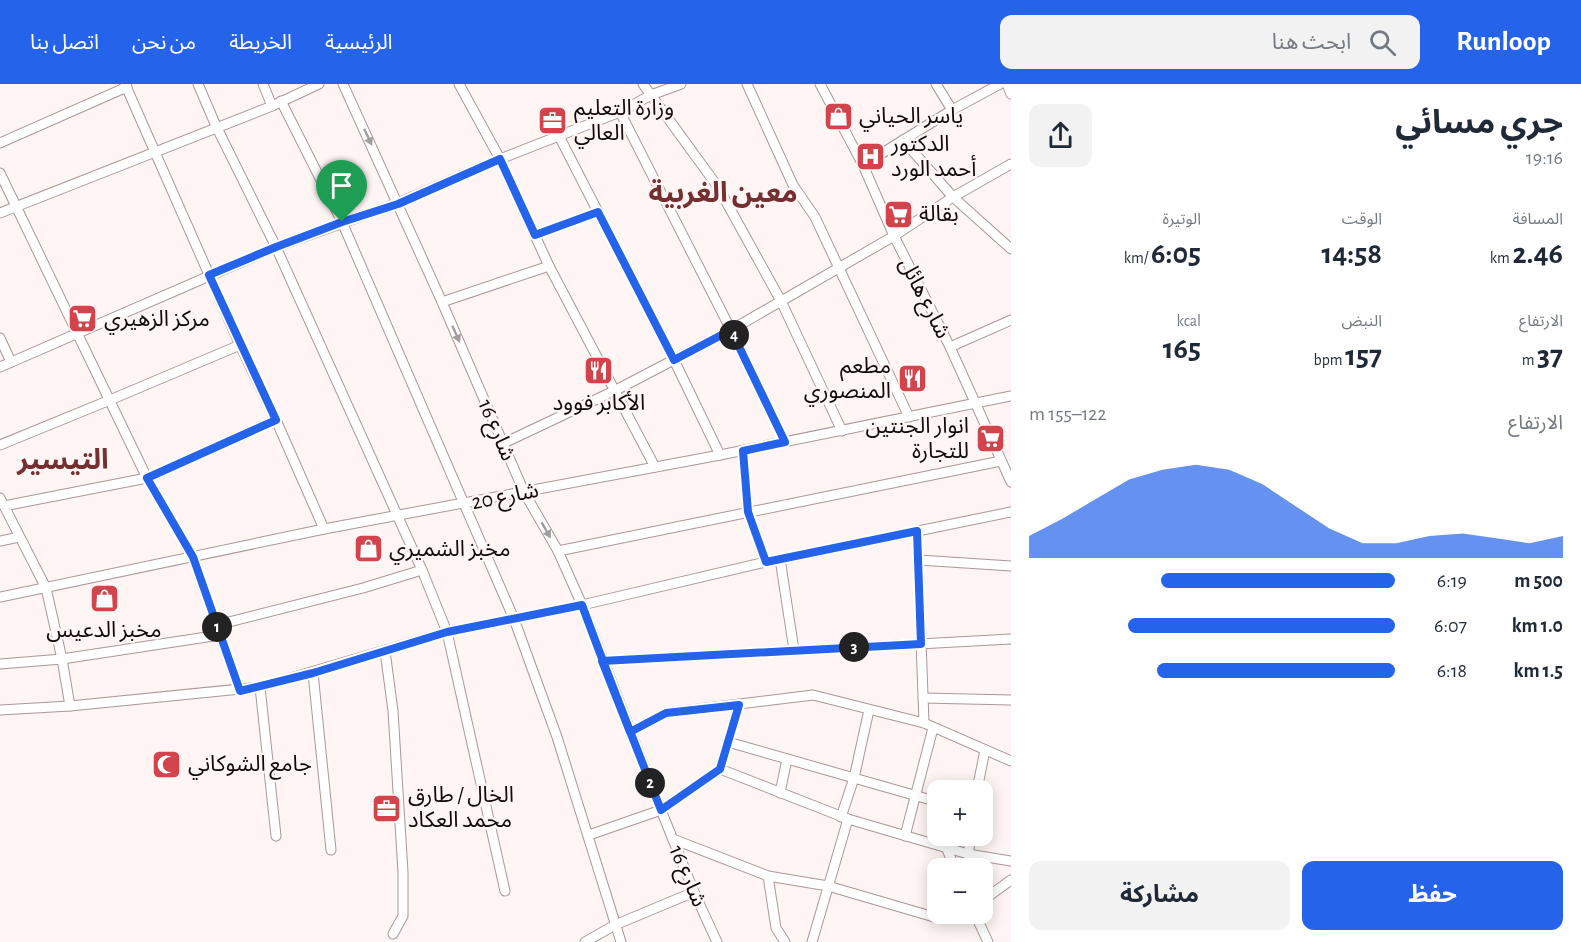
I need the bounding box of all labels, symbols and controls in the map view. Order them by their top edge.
search box [1000,15,1420,69]
icon: search [1366,26,1399,59]
text: Runloop [1456,28,1551,56]
text: ابحث هنا [1272,31,1351,53]
text: اتصل بنا [30,32,99,53]
text: من نحن [132,32,196,53]
text: الخريطة [229,32,292,53]
text: الرئيسية [325,32,393,53]
place label: وزارة التعليم العالي [574,97,674,149]
shop icon: ياسر الحياني [822,100,854,132]
button: share [1029,104,1092,167]
office icon: وزارة التعليم العالي [537,105,569,137]
place label: ياسر الحياني [859,105,963,132]
text: جري مسائي [1395,107,1563,140]
one-way arrow [363,129,372,146]
place label: الدكتور أحمد الورد [890,133,976,182]
hospital icon: الدكتور أحمد الورد [854,141,886,173]
text: 19:16 [1526,148,1563,168]
pin [316,160,367,222]
icon: arrive [325,169,358,202]
district label: معين الغربية [648,179,798,209]
supermarket icon: بقالة [882,198,914,230]
place label: بقالة [919,203,959,225]
text: الوتيرة [1163,211,1201,227]
text: الوقت [1342,211,1382,227]
text: المسافة [1513,211,1563,227]
text: 6:05 [1151,239,1201,269]
text: 14:58 [1321,239,1382,269]
text: 2.46 [1512,239,1563,269]
text: /km [1124,250,1151,266]
text: km [1490,250,1512,266]
street label: شارع هائل [891,254,955,344]
supermarket icon: مركز الزهيري [67,303,99,335]
place label: مركز الزهيري [104,308,210,335]
text: kcal [1177,313,1201,329]
text: النبض [1341,313,1382,329]
text: الارتفاع [1519,313,1563,329]
pin: 4 [719,320,749,350]
one-way arrow [451,326,461,344]
text: 4 [730,327,738,343]
text: 165 [1163,334,1201,364]
text: 157 [1345,341,1382,371]
text: 37 [1537,341,1563,371]
text: bpm [1314,352,1345,368]
text: m [1522,352,1537,368]
restaurant icon: الأكابر فوود [583,355,615,387]
place label: مطعم المنصوري [804,355,891,407]
restaurant icon: مطعم المنصوري [896,363,928,395]
place label: الأكابر فوود [553,391,645,415]
street label: شارع 16 [470,396,520,466]
text: 122–155 m [1029,404,1107,424]
text: الارتفاع [1508,413,1563,433]
place label: انوار الجنتين للتجارة [866,415,969,464]
supermarket icon: انوار الجنتين للتجارة [974,423,1006,455]
district label: التيسير [16,447,109,476]
street label: شارع 20 [469,479,542,518]
one-way arrow [541,522,551,539]
shop icon: مخبز الشميري [352,533,384,565]
place label: مخبز الشميري [389,538,510,565]
text: 6:19 [1437,571,1467,591]
text: 500 m [1514,571,1563,591]
shop icon: مخبز الدعيس [88,582,120,614]
pin: 1 [202,612,232,642]
text: 6:07 [1434,616,1467,636]
text: 1.0 km [1512,616,1563,636]
place label: مخبز الدعيس [46,619,162,642]
text: 1 [214,619,220,635]
pin: 3 [839,632,869,662]
text: 3 [851,639,857,655]
text: 6:18 [1437,661,1467,681]
text: 1.5 km [1514,661,1563,681]
mosque icon: جامع الشوكاني [151,748,183,780]
place label: جامع الشوكاني [188,753,312,780]
pin: 2 [635,768,665,798]
text: 2 [646,775,654,791]
map controls [927,780,993,924]
button: + [927,780,993,846]
place label: الخال / طارق محمد العكاد [408,784,514,831]
office icon: الخال / طارق محمد العكاد [371,792,403,824]
street label: شارع 16 [661,842,711,912]
button: − [927,858,993,924]
button: مشاركة [1029,861,1290,930]
button: حفظ [1302,861,1563,930]

